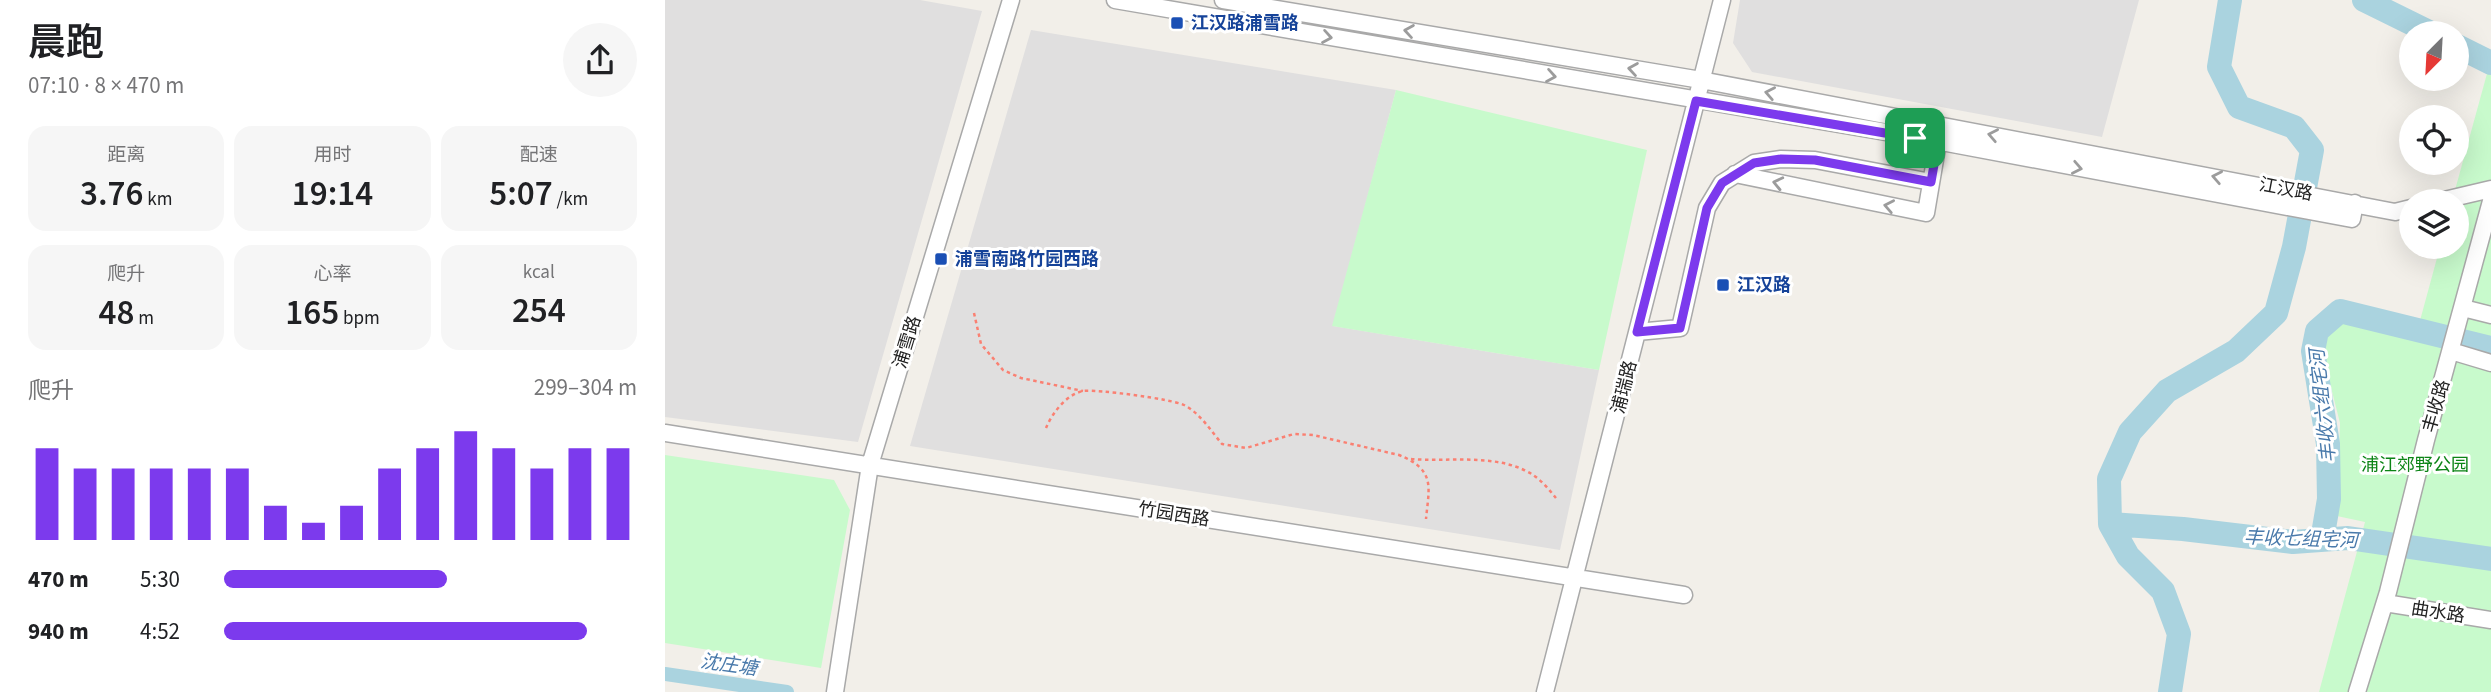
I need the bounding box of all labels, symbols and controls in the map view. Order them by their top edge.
place label: 江汉路浦雪路 [1191,11,1299,36]
marker: 江汉路浦雪路 [1169,15,1185,31]
text: 晨跑 [28,16,104,70]
north arrow [2399,21,2469,91]
map controls [2399,21,2469,259]
button: share [563,23,637,97]
one-way arrow [1403,24,1415,39]
one-way arrow [1321,29,1333,44]
one-way arrow [1628,62,1640,77]
one-way arrow [1545,68,1557,83]
text: 07:10 · 8 × 470 m [28,69,184,102]
one-way arrow [1764,86,1776,101]
button: locate [2399,105,2469,175]
pin [1885,108,1945,168]
icon: arrive [1896,119,1934,157]
one-way arrow [1987,128,1999,143]
text: 距离 [107,142,145,169]
text: 用时 [313,142,352,169]
text: 配速 [520,142,558,169]
one-way arrow [2071,160,2083,175]
text: 3.76 [80,169,143,219]
text: 19:14 [292,169,373,219]
text: 5:07 [489,169,553,219]
one-way arrow [2211,170,2223,185]
street label: 江汉路 [2257,172,2315,207]
one-way arrow [1772,177,1784,192]
text: km [143,186,172,213]
text: /km [553,186,588,213]
button: layers [2399,189,2469,259]
one-way arrow [1883,199,1895,214]
place label: 浦雪南路竹园西路 [955,247,1099,272]
marker: 浦雪南路竹园西路 [933,251,949,267]
text: kcal [523,259,555,286]
text: 爬升 [107,261,145,288]
text: 心率 [313,261,352,288]
place label: 江汉路 [1737,273,1791,298]
marker: 江汉路 [1715,277,1731,293]
text: 254 [512,286,566,336]
text: 48 [98,288,134,338]
text: 165 [285,288,339,338]
text: m [134,305,154,332]
text: bpm [339,305,380,332]
street label: 浦雪路 [888,313,927,372]
water label: 丰收六组宅河 [2304,344,2343,464]
street label: 浦瑞路 [1606,358,1643,416]
text: 299–304 m [534,371,637,404]
text: 爬升 [28,374,74,407]
street label: 丰收路 [2417,377,2456,436]
park label: 浦江郊野公园 [2361,453,2469,478]
street label: 竹园西路 [1136,497,1211,532]
water label: 丰收七组宅河 [2244,524,2362,555]
text: 470 m [28,563,89,596]
text: 5:30 [140,563,180,596]
street label: 曲水路 [2409,596,2467,629]
text: 940 m [28,615,89,648]
text: 4:52 [140,615,180,648]
water label: 沈庄塘 [699,648,762,683]

